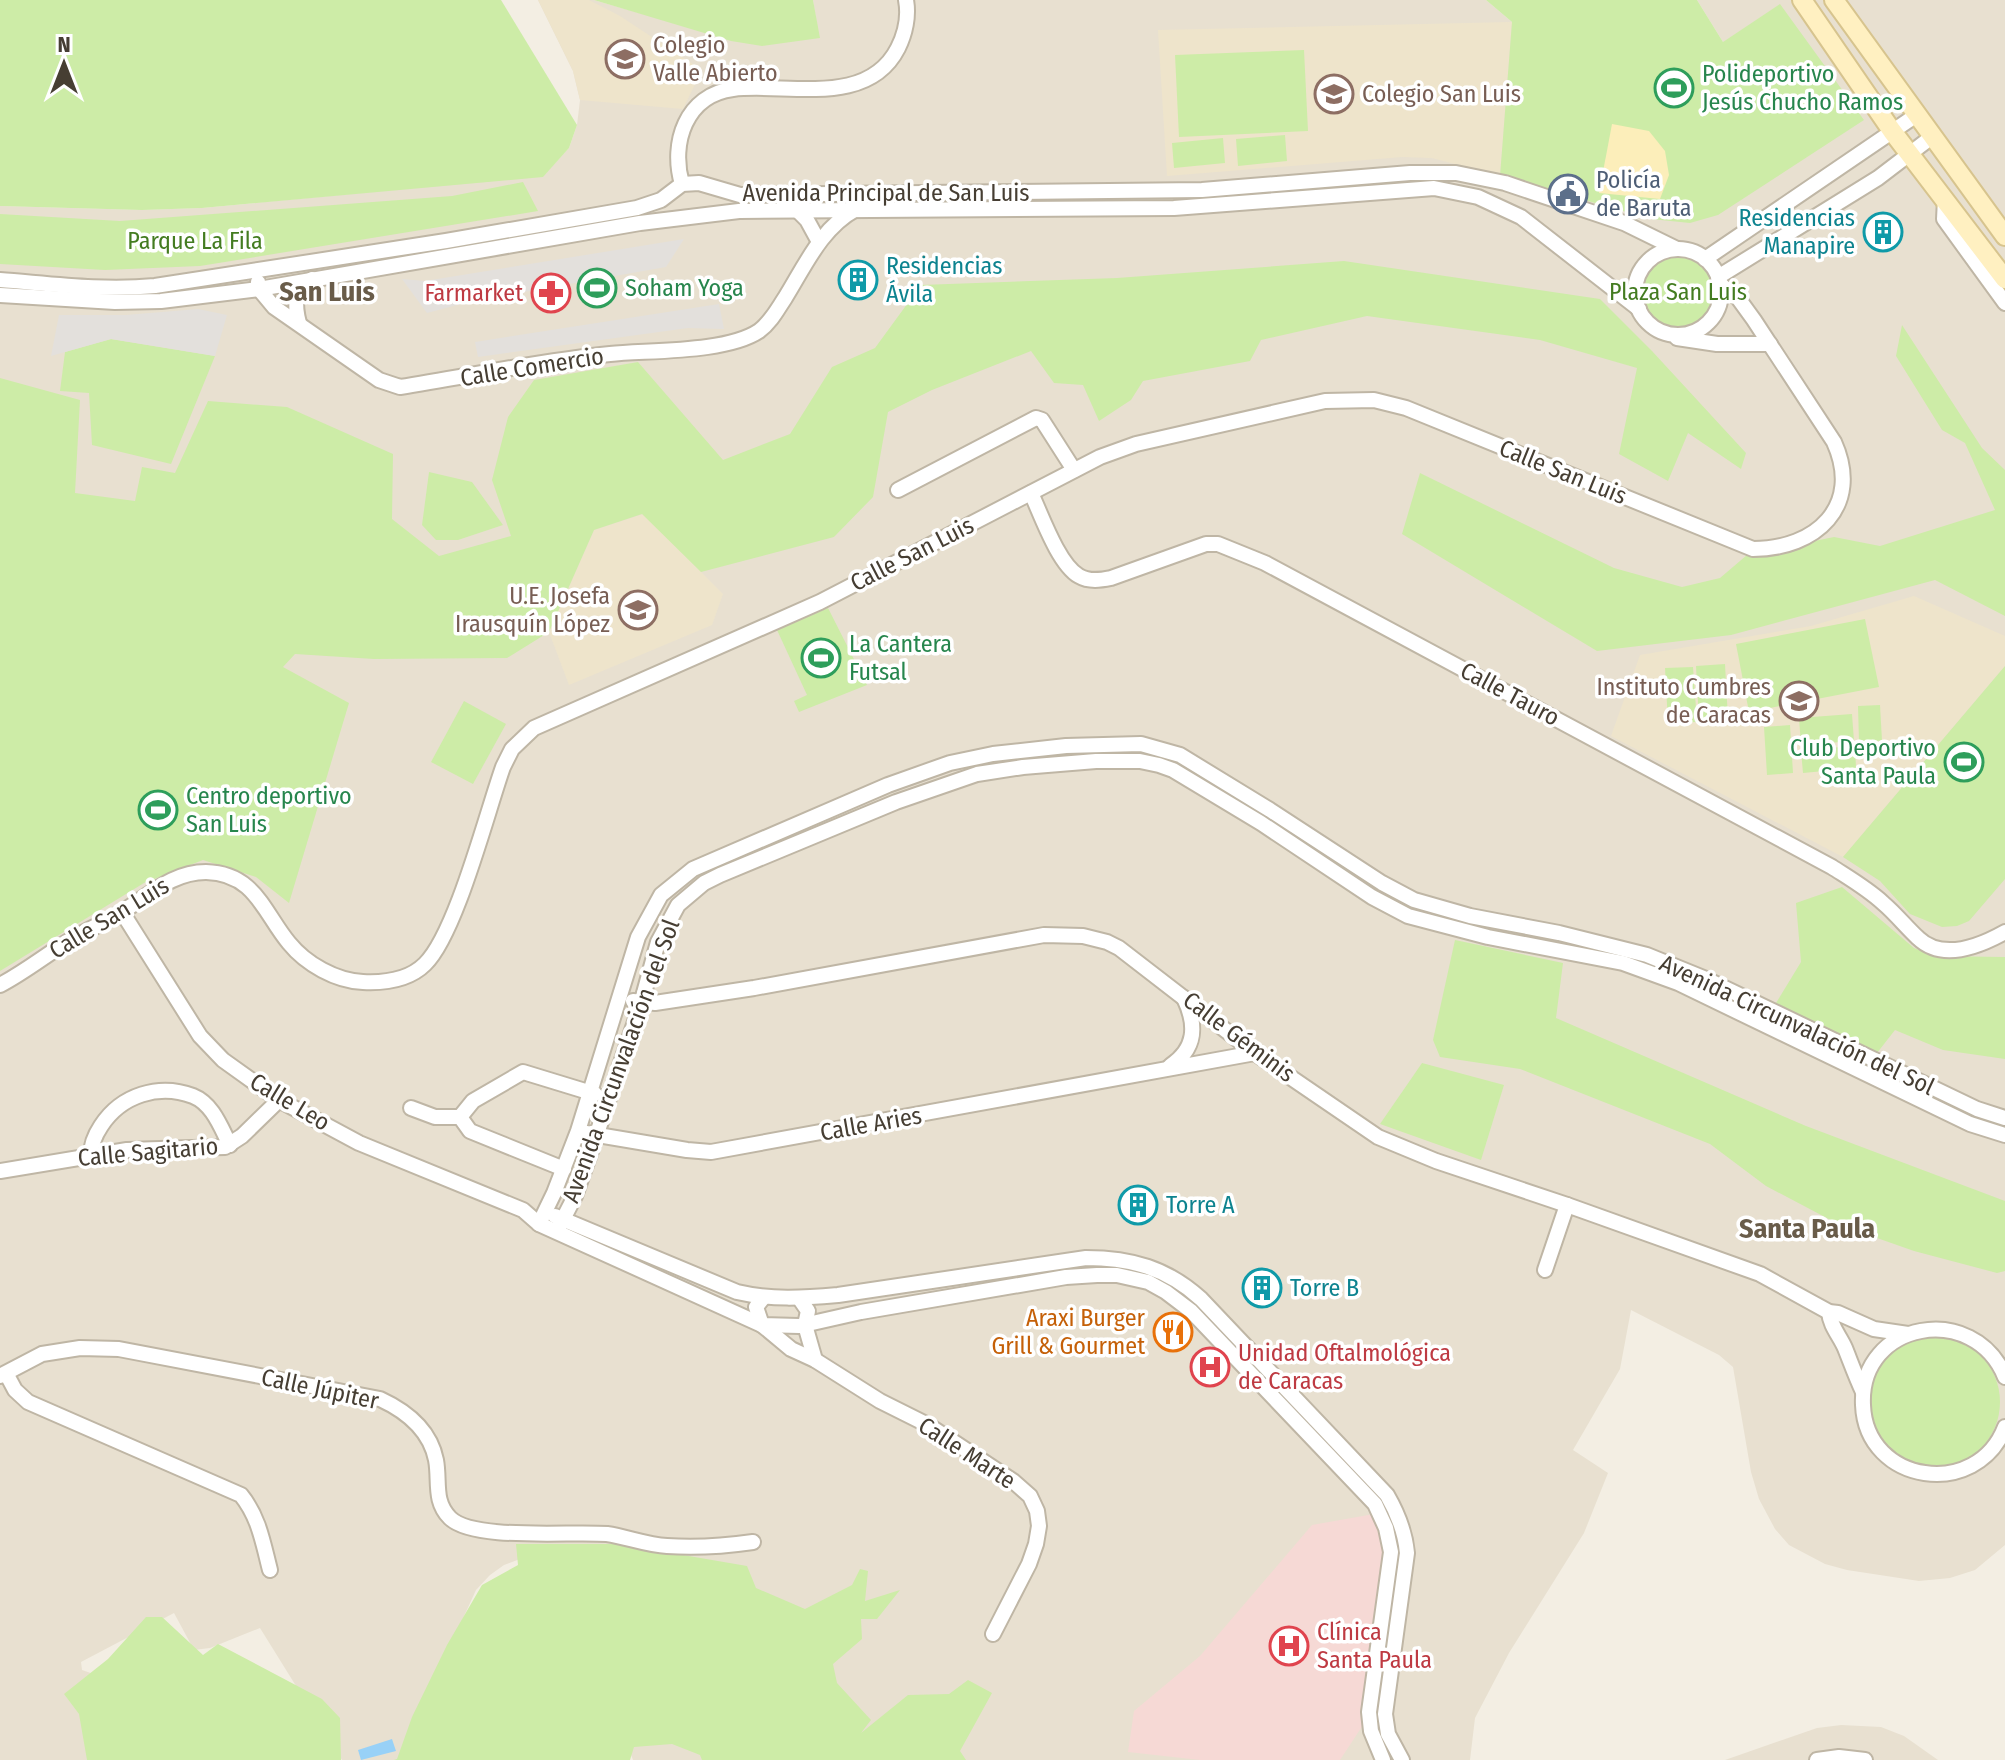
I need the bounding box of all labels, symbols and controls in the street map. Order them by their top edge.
north arrow [24,24,104,104]
text: N [57,31,71,58]
place label: Colegio Valle Abierto [653,31,778,87]
school or university icon: Colegio Valle Abierto [604,38,646,80]
place label: Polideportivo Jesús Chucho Ramos [1702,60,1903,116]
sports icon: Polideportivo Jesús Chucho Ramos [1653,67,1695,109]
school or university icon: Colegio San Luis [1313,73,1355,115]
place label: Colegio San Luis [1362,80,1521,108]
place label: Policía de Baruta [1596,166,1692,222]
public building icon: Policía de Baruta [1547,173,1589,215]
street label: Avenida Principal de San Luis [743,179,1029,207]
place label: Residencias Manapire [1739,204,1855,260]
building icon: Residencias Manapire [1862,211,1904,253]
park label: Parque La Fila [127,227,263,255]
place label: Residencias Ávila [886,252,1002,308]
building icon: Residencias Ávila [837,259,879,301]
sports icon: Soham Yoga [576,267,618,309]
pharmacy icon: Farmarket [530,272,572,314]
place label: Soham Yoga [625,274,744,302]
district label: San Luis [279,275,375,308]
park label: Plaza San Luis [1609,278,1747,306]
place label: Farmarket [425,279,523,307]
street label: Calle Comercio [458,342,606,392]
street label: Calle San Luis [1495,434,1631,510]
street label: Calle San Luis [846,511,978,597]
place label: U.E. Josefa Irausquín López [455,582,610,638]
school or university icon: U.E. Josefa Irausquín López [617,589,659,631]
place label: La Cantera Futsal [849,630,952,686]
sports icon: La Cantera Futsal [800,637,842,679]
street label: Calle Tauro [1456,656,1564,732]
place label: Instituto Cumbres de Caracas [1596,673,1771,729]
school or university icon: Instituto Cumbres de Caracas [1778,680,1820,722]
place label: Club Deportivo Santa Paula [1790,734,1936,790]
sports icon: Club Deportivo Santa Paula [1943,741,1985,783]
place label: Centro deportivo San Luis [186,782,352,838]
sports icon: Centro deportivo San Luis [137,789,179,831]
street label: Calle San Luis [44,871,174,965]
street label: Avenida Circunvalación del Sol [557,915,685,1207]
street label: Avenida Circunvalación del Sol [1655,949,1939,1101]
street label: Calle Géminis [1178,986,1300,1088]
street label: Calle Leo [245,1067,335,1137]
street label: Calle Aries [818,1101,924,1147]
street label: Calle Sagitario [77,1132,219,1172]
building icon: Torre A [1117,1184,1159,1226]
place label: Torre A [1166,1191,1235,1219]
district label: Santa Paula [1739,1212,1875,1245]
building icon: Torre B [1241,1267,1283,1309]
place label: Torre B [1290,1274,1359,1302]
place label: Araxi Burger Grill & Gourmet [991,1304,1146,1360]
restaurant icon: Araxi Burger Grill & Gourmet [1152,1311,1194,1353]
place label: Unidad Oftalmológica de Caracas [1238,1339,1451,1395]
hospital icon: Unidad Oftalmológica de Caracas [1189,1346,1231,1388]
street label: Calle Júpiter [259,1363,382,1415]
street label: Calle Marte [913,1411,1021,1495]
place label: Clínica Santa Paula [1317,1618,1432,1674]
hospital icon: Clínica Santa Paula [1268,1625,1310,1667]

